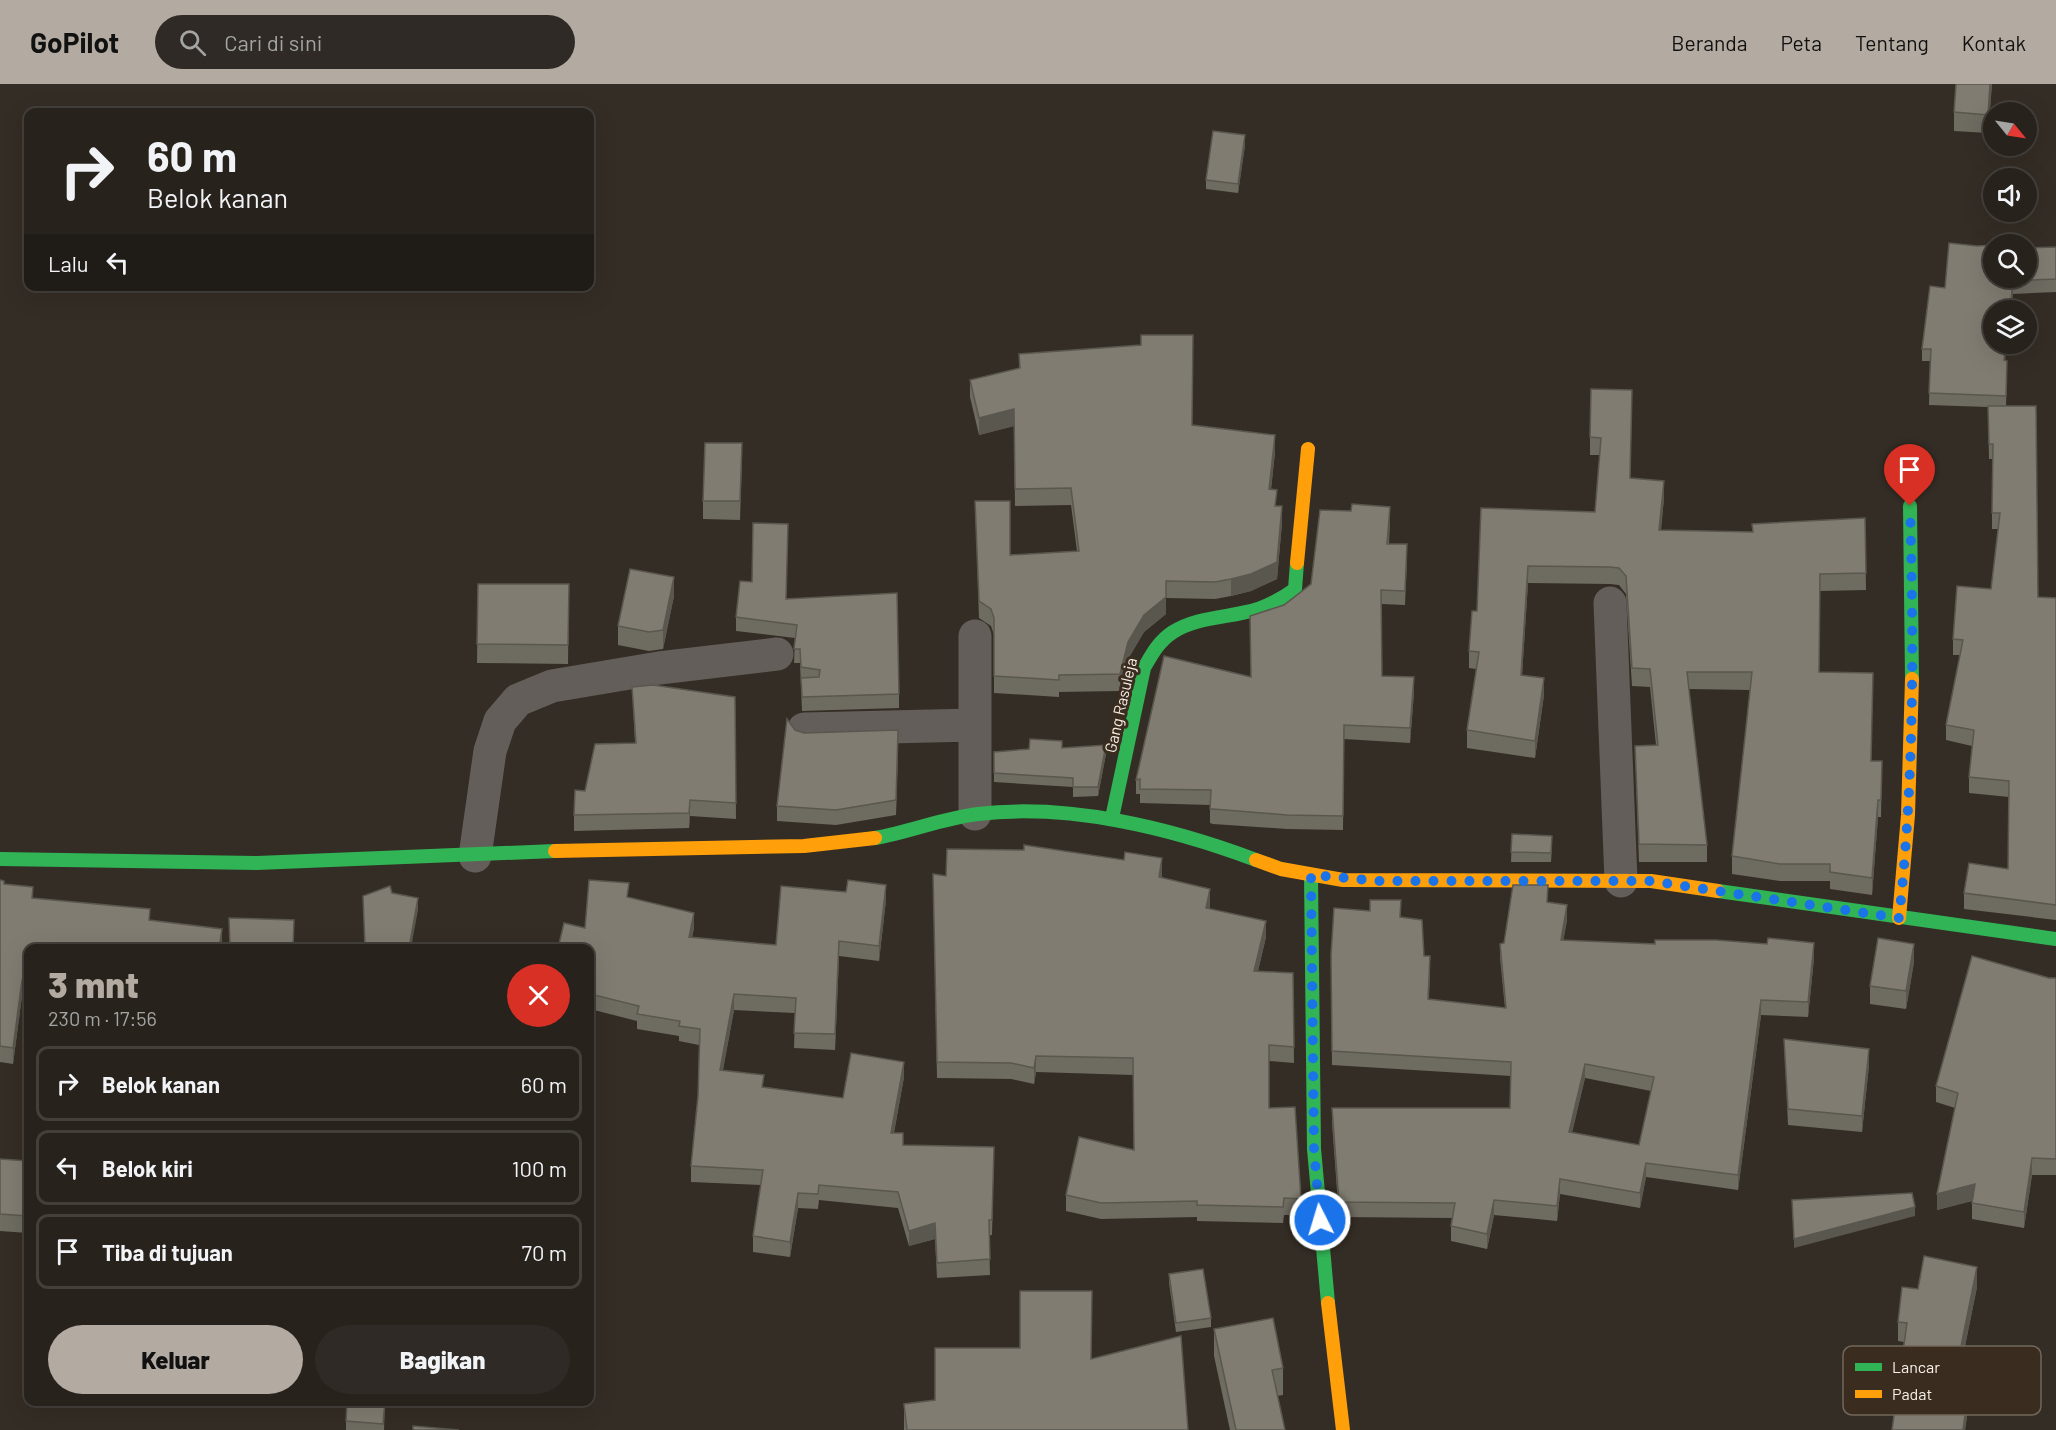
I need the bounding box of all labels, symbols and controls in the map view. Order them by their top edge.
search box [155,15,575,69]
text: GoPilot [30,25,119,59]
icon: search [176,26,209,59]
text: Cari di sini [224,29,322,55]
text: Beranda [1671,30,1747,55]
text: Peta [1780,30,1822,55]
text: Tentang [1855,30,1929,55]
text: Kontak [1962,30,2026,55]
north arrow [1983,102,2037,156]
map controls [1983,102,2037,354]
text: 60 m [147,130,237,180]
icon: right [48,132,126,210]
button: sound [1983,168,2037,222]
text: Belok kanan [147,181,288,213]
button: search [1983,234,2037,288]
icon: left [101,246,134,279]
text: Lalu [48,250,89,276]
button: layers [1983,300,2037,354]
pin [1884,444,1935,506]
icon: arrive [1893,453,1926,486]
street label: Gang Rasuleja [1100,656,1140,754]
text: 3 mnt [48,962,139,1005]
button: close [507,964,570,1027]
text: 230 m · 17:56 [48,1006,157,1030]
icon: right [51,1067,84,1100]
text: Belok kanan [102,1071,220,1097]
text: 60 m [521,1071,567,1097]
icon: left [51,1151,84,1184]
text: Belok kiri [102,1155,193,1181]
text: 100 m [512,1155,567,1181]
position arrow [1288,1188,1352,1252]
icon: arrive [51,1235,84,1268]
text: Tiba di tujuan [102,1239,233,1265]
text: 70 m [522,1239,567,1265]
button: Keluar [48,1325,303,1394]
button: Bagikan [315,1325,570,1394]
legend [1843,1346,2041,1415]
text: Lancar [1892,1357,1940,1376]
text: Padat [1892,1384,1932,1403]

